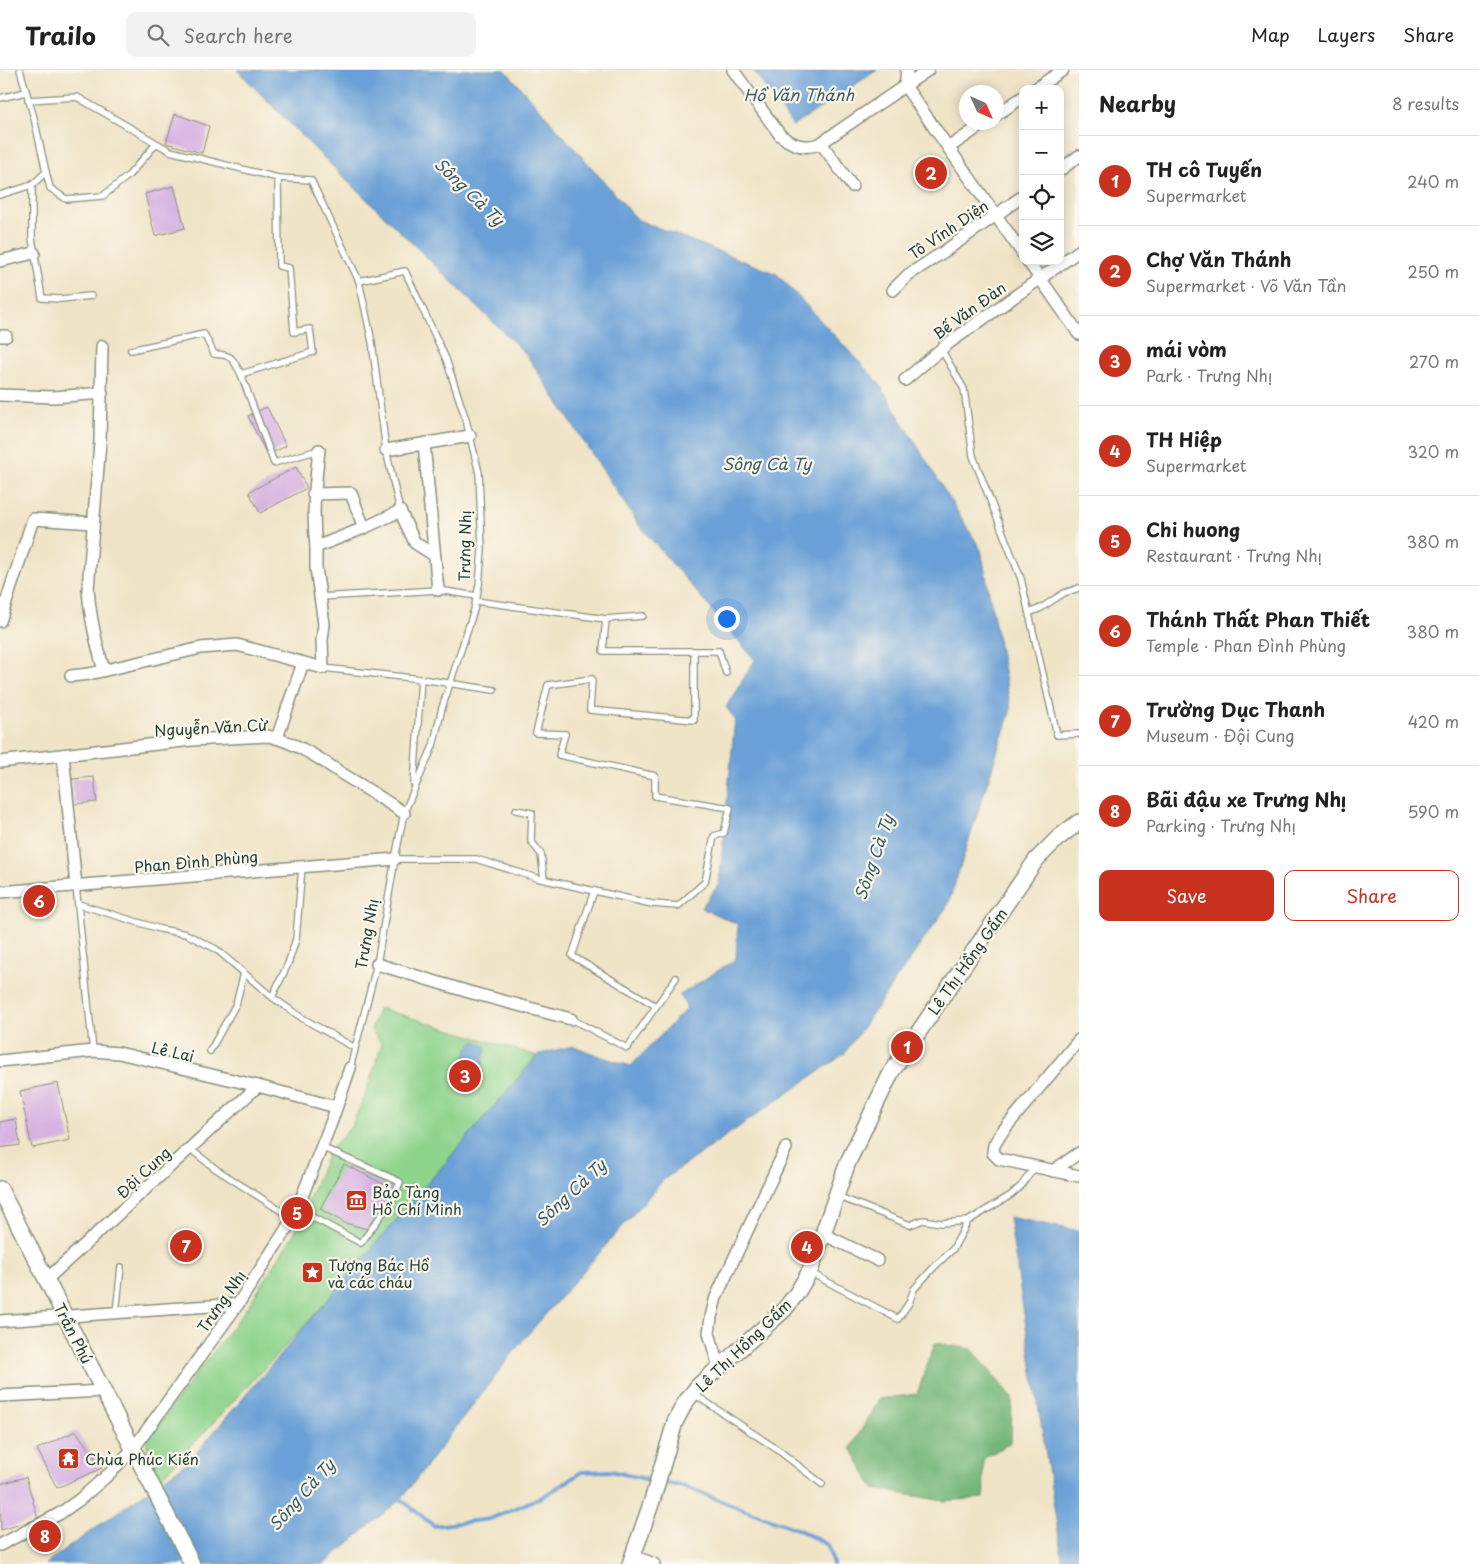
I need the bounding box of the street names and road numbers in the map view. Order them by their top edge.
street label: Tô Vĩnh Diện [903,194,993,264]
street label: Bế Văn Đàn [928,276,1010,344]
street label: Trưng Nhị [452,510,476,582]
street label: Nguyễn Văn Cừ [154,712,269,741]
street label: Phan Đình Phùng [133,844,259,878]
street label: Trưng Nhị [348,897,384,971]
street label: Lê Thị Hồng Gấm [922,903,1012,1019]
street label: Lê Lai [149,1035,197,1067]
street label: Đội Cung [111,1141,175,1203]
street label: Trưng Nhị [191,1265,251,1337]
street label: Lê Thị Hồng Gấm [690,1293,796,1397]
street label: Trần Phú [49,1299,99,1367]

